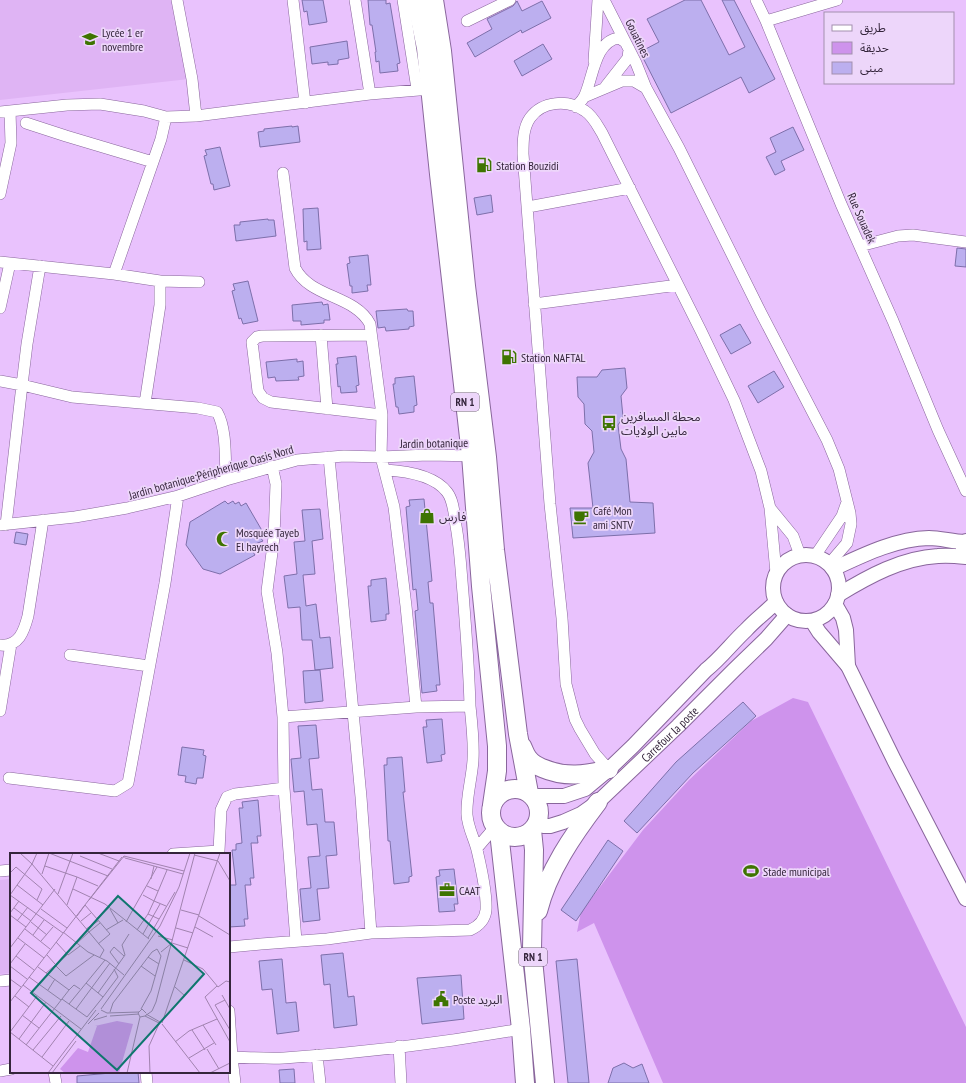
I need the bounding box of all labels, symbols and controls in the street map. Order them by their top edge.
legend [824,12,954,84]
street label: Gouatines [622,16,654,60]
text: طريق [860,20,886,36]
place label: Lycée 1 er novembre [102,25,144,54]
school or university icon: Lycée 1 er novembre [81,30,99,48]
text: حديقة [860,40,889,55]
text: مبنى [860,60,883,75]
fuel station icon: Station Bouzidi [475,156,493,174]
place label: Station Bouzidi [496,158,559,173]
street label: Rue Souadek [844,190,880,246]
fuel station icon: Station NAFTAL [500,348,518,366]
place label: Station NAFTAL [521,350,586,365]
road number: RN 1 [451,393,479,411]
place label: محطة المسافرين مابين الولايات [621,409,701,438]
bus stop icon: محطة المسافرين مابين الولايات [600,414,618,432]
street label: Jardin botanique [399,435,468,451]
street label: Jardin botanique;Péripherique Oasis Nord [126,441,295,503]
place label: Café Mon ami SNTV [593,503,634,532]
shop icon: فارس [418,507,436,525]
cafe icon: Café Mon ami SNTV [572,508,590,526]
place label: فارس [439,509,466,524]
place label: Mosquée Tayeb El hayrech [236,525,299,554]
mosque icon: Mosquée Tayeb El hayrech [215,530,233,548]
street label: Carrefour la poste [638,703,701,765]
inset map [10,853,230,1073]
sports icon: Stade municipal [742,862,760,880]
place label: Stade municipal [763,864,830,879]
office icon: CAAT [438,881,456,899]
place label: CAAT [459,883,481,898]
road number: RN 1 [519,948,547,966]
public building icon: Poste البريد [432,990,450,1008]
place label: Poste البريد [453,992,503,1007]

